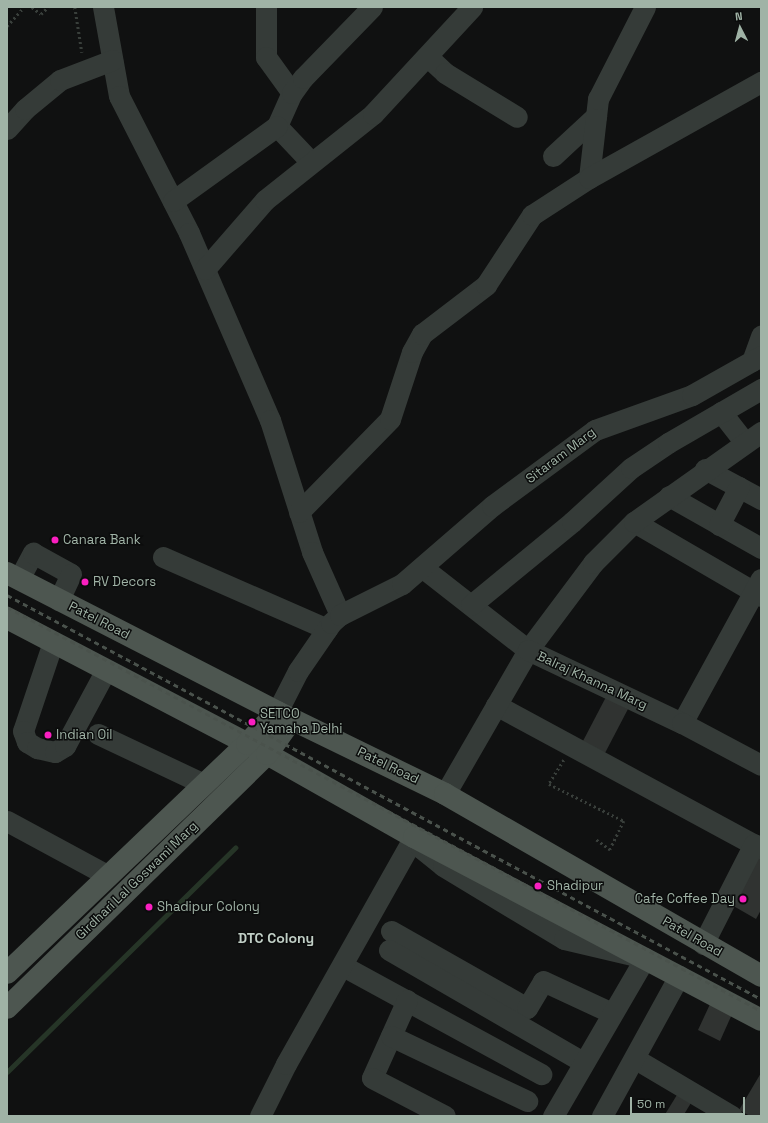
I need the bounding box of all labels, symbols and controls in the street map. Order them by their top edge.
north arrow [720,8,760,48]
text: N [734,9,743,23]
street label: Sitaram Marg [523,425,599,487]
place label: Canara Bank [63,532,141,548]
marker: Canara Bank [50,535,60,545]
place label: RV Decors [93,574,156,590]
marker: RV Decors [80,577,90,587]
street label: Patel Road [66,599,132,643]
street label: Balraj Khanna Marg [534,649,650,713]
place label: SETCO Yamaha Delhi [260,707,342,738]
marker: SETCO Yamaha Delhi [247,717,257,727]
place label: Indian Oil [56,727,113,743]
marker: Indian Oil [43,730,53,740]
street label: Patel Road [355,744,421,788]
street label: Girdhari Lal Goswami Marg [73,819,201,943]
place label: Shadipur [547,878,603,894]
marker: Shadipur [532,880,544,892]
place label: Cafe Coffee Day [635,891,735,907]
marker: Cafe Coffee Day [738,894,748,904]
place label: Shadipur Colony [157,899,260,915]
marker: Shadipur Colony [144,902,154,912]
street label: Patel Road [659,914,725,960]
district label: DTC Colony [238,930,314,946]
scale bar [632,1089,747,1115]
text: 50 m [637,1096,665,1112]

